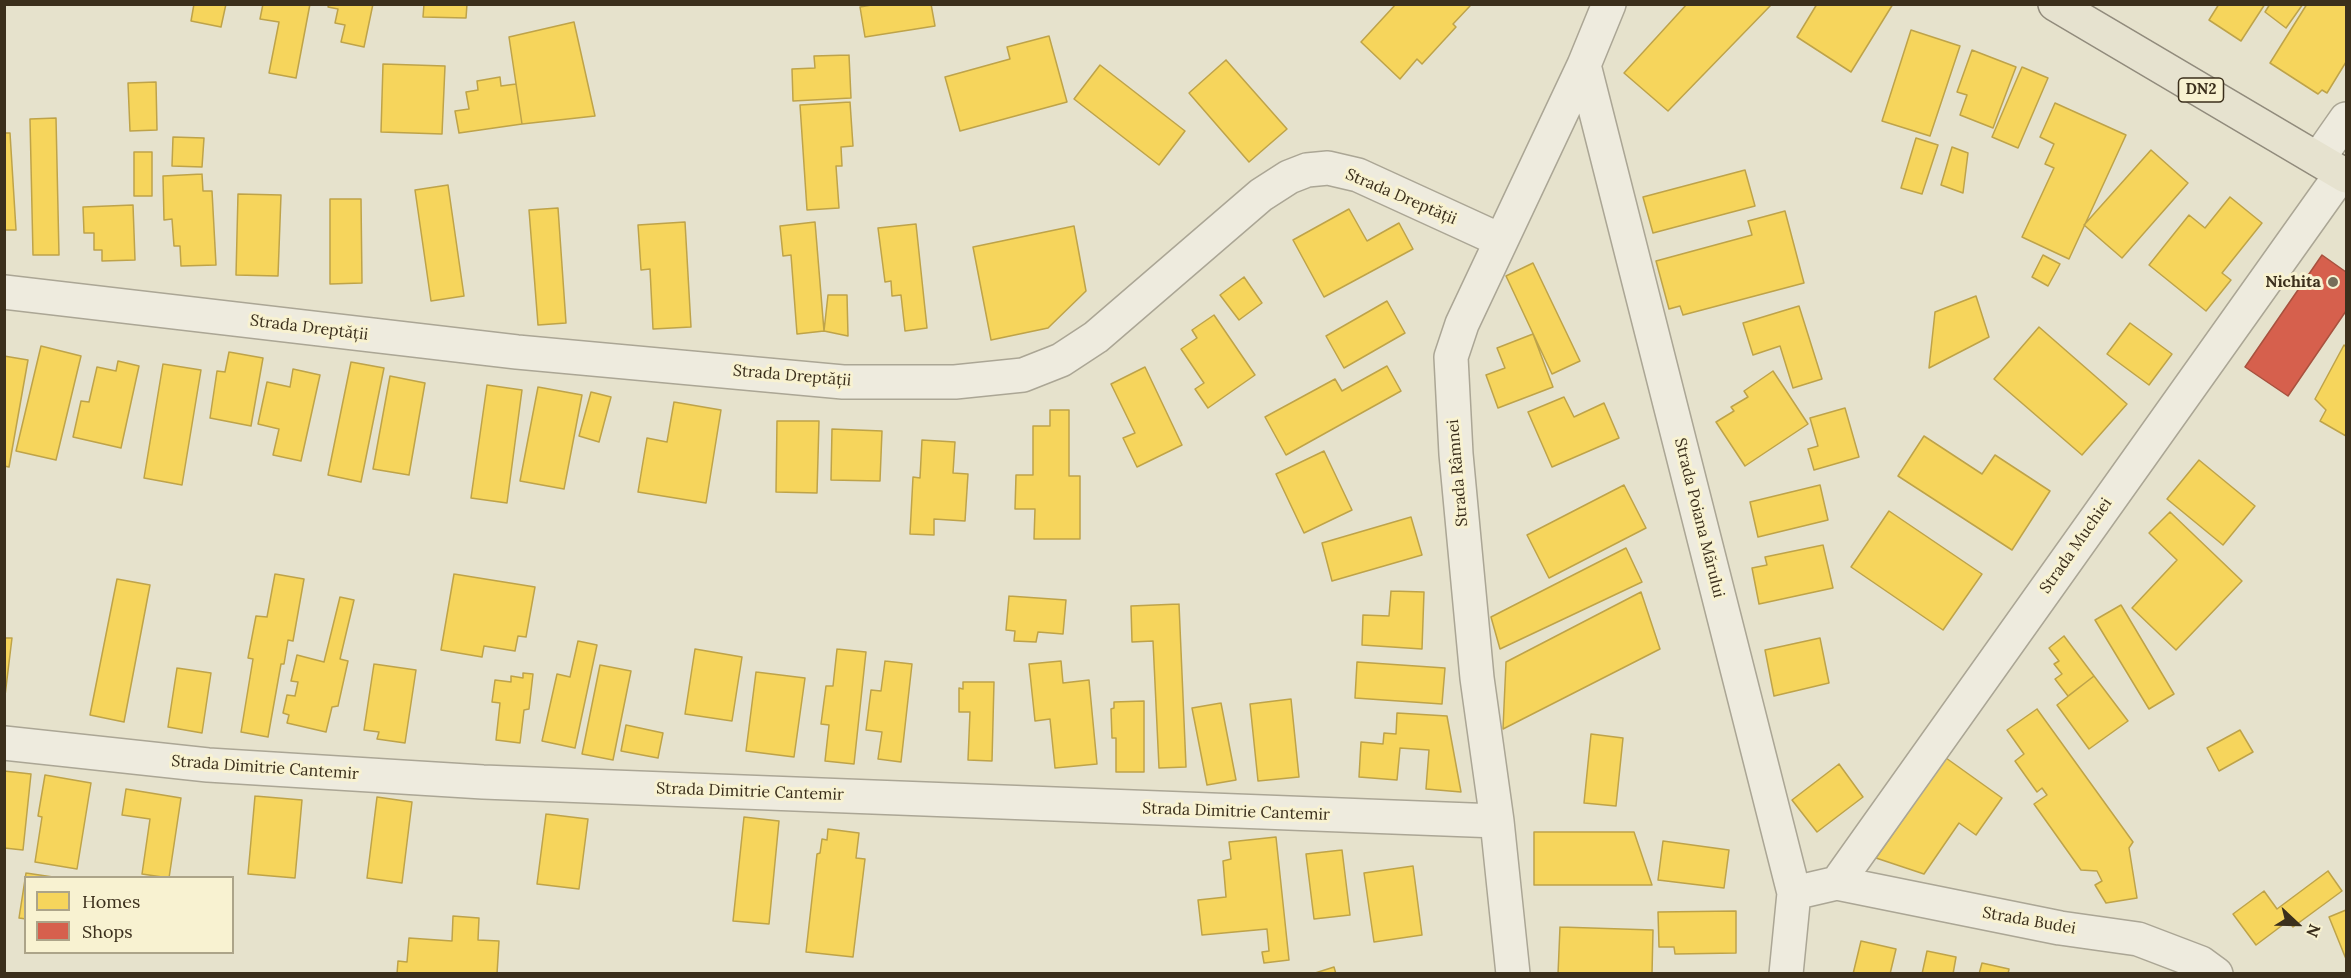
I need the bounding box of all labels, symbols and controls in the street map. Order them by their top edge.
road number: DN2 [2178,78,2224,102]
street label: Strada Dreptății [1343,165,1459,229]
place label: Nichita [2265,272,2321,292]
marker: Nichita [2326,275,2340,289]
street label: Strada Dreptății [249,311,369,345]
street label: Strada Dreptății [732,361,852,391]
street label: Strada Râmnei [1444,418,1472,528]
street label: Strada Poiana Mărului [1670,436,1728,600]
street label: Strada Muchiei [2036,494,2116,598]
street label: Strada Dimitrie Cantemir [171,752,359,784]
street label: Strada Dimitrie Cantemir [656,779,844,805]
street label: Strada Dimitrie Cantemir [1142,799,1330,825]
legend [24,876,234,954]
text: Homes [82,890,140,913]
north arrow [2267,894,2327,954]
street label: Strada Budei [1981,903,2077,939]
text: Shops [82,920,133,943]
text: N [2302,921,2325,940]

